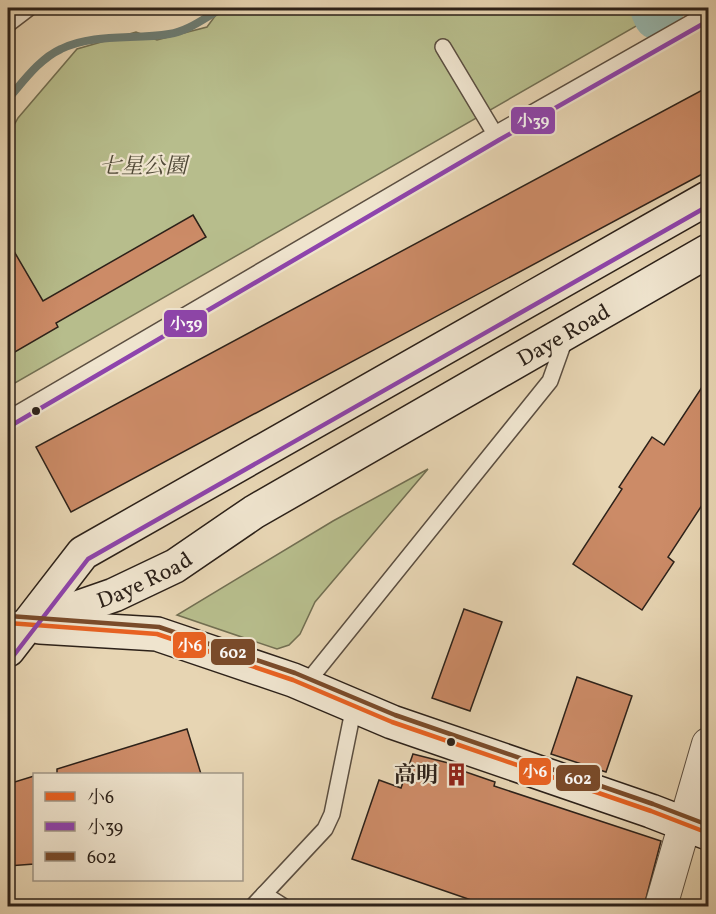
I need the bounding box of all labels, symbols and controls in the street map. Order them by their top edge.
line badge: 小39 [510,106,556,135]
text: 小39 [517,111,550,133]
park label: 七星公園 [99,152,190,183]
street label: Daye Road [512,297,617,375]
line badge: 小39 [163,309,208,338]
text: 小39 [170,314,203,336]
unlabelled marker [30,405,42,417]
street label: Daye Road [93,545,200,618]
line badge: 小6 [172,631,207,659]
text: 小6 [178,636,203,658]
line badge: 602 [210,638,256,666]
text: 602 [220,643,246,665]
unlabelled marker [445,736,457,748]
line badge: 小6 [518,757,552,786]
place label: 高明 [394,761,438,792]
building icon: 高明 [443,761,469,787]
text: 小6 [523,762,548,784]
line badge: 602 [555,764,601,792]
text: 602 [565,769,591,791]
legend [33,773,243,881]
text: 小6 [87,786,114,811]
text: 小39 [87,816,123,841]
text: 602 [87,846,117,871]

